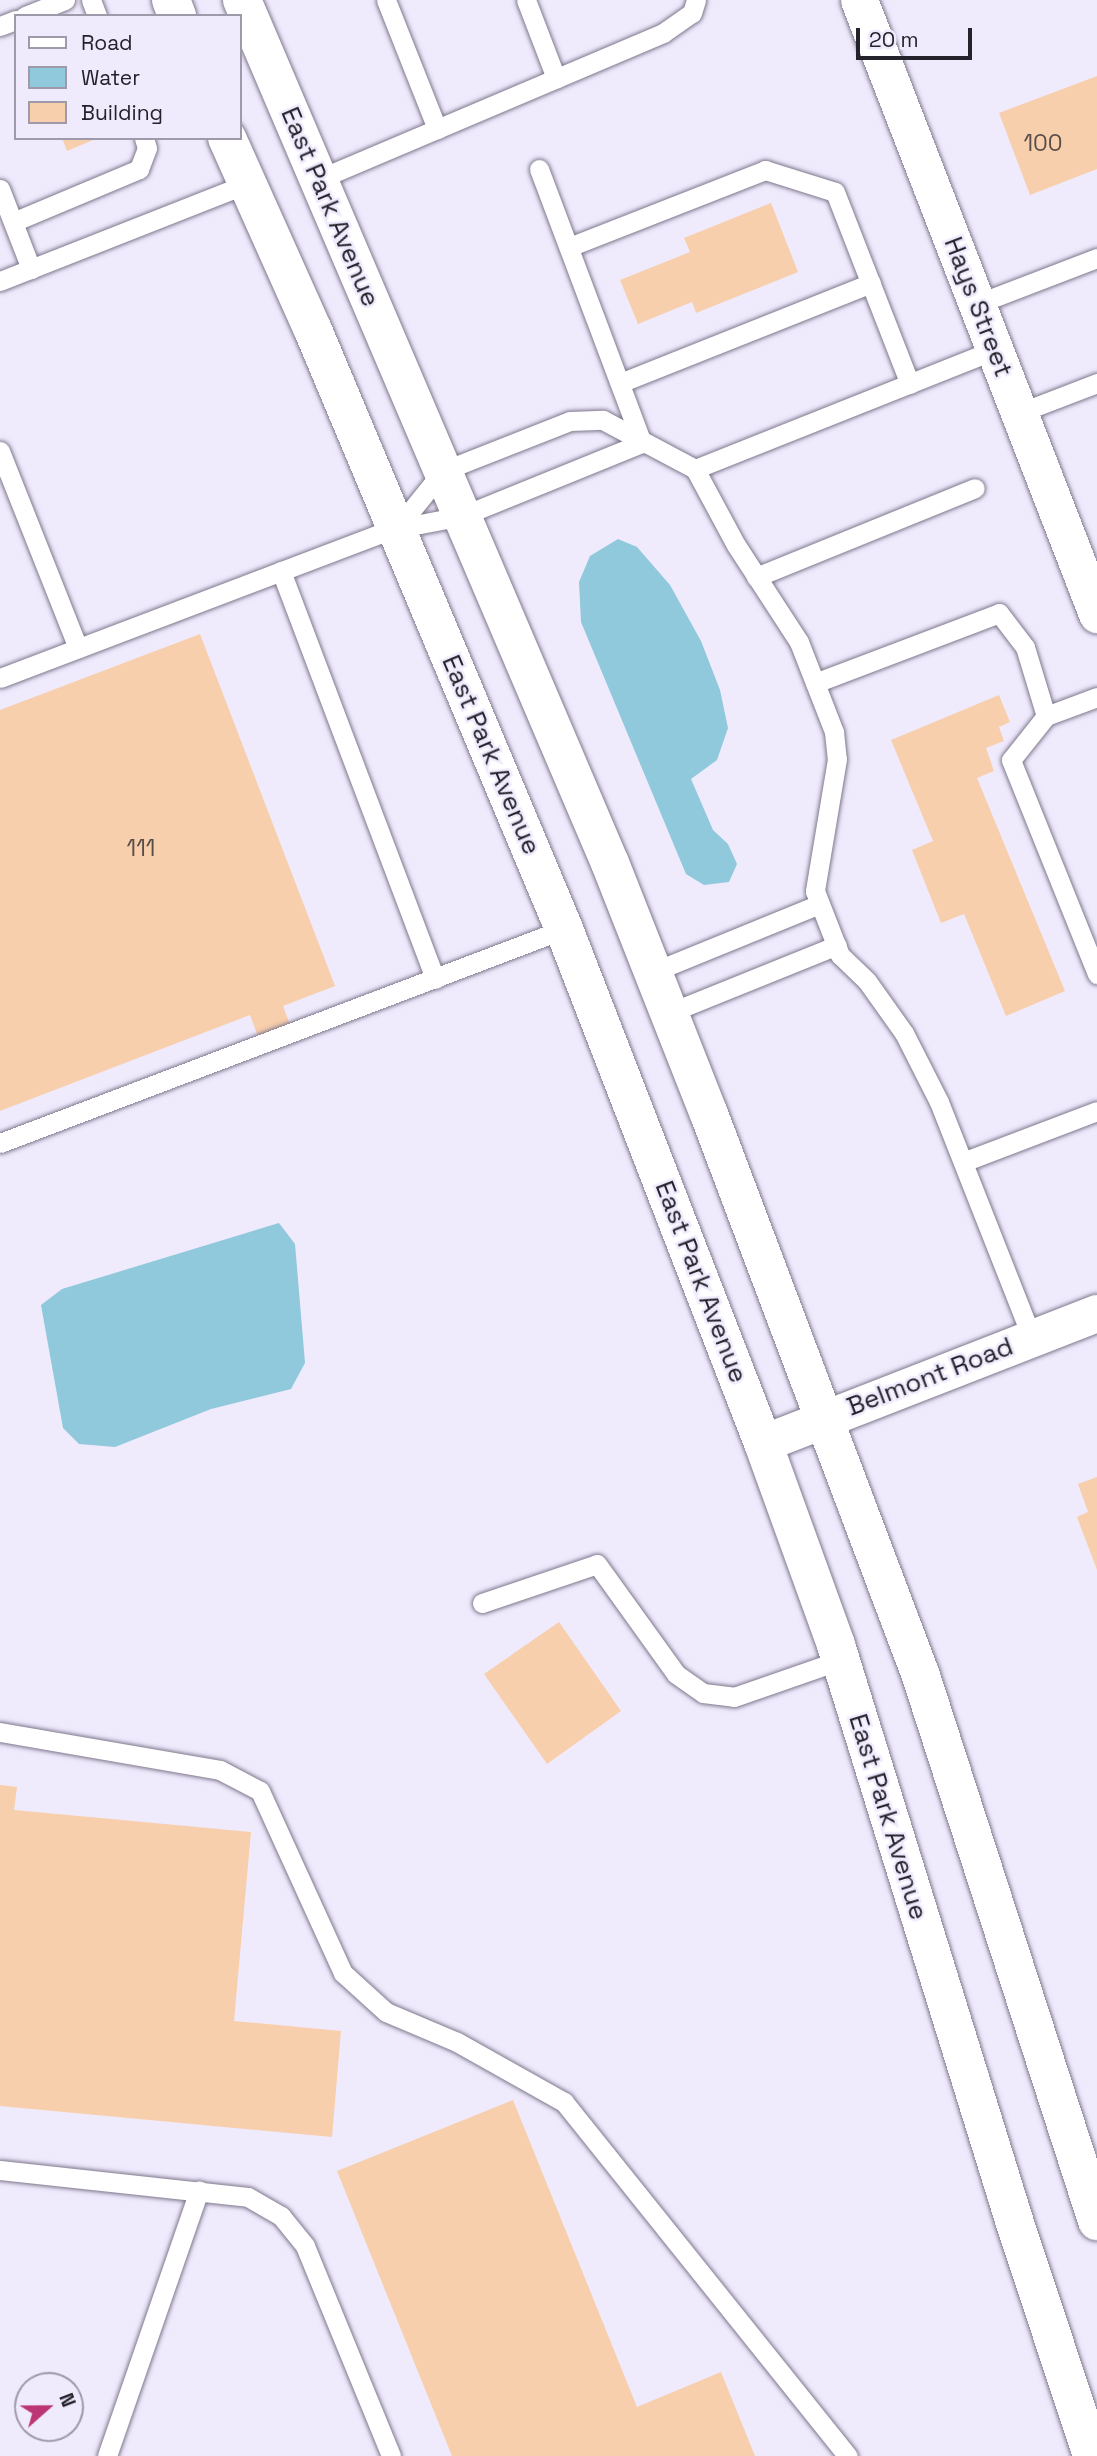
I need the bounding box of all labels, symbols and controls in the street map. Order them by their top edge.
legend [14,14,242,140]
scale bar [859,14,974,58]
text: 20 m [869,26,919,53]
text: Road [81,29,133,56]
text: Water [81,64,140,91]
text: Building [81,99,163,126]
street label: East Park Avenue [274,102,386,312]
house number: 100 [1023,129,1063,157]
street label: Hays Street [937,233,1019,381]
street label: East Park Avenue [435,650,547,860]
house number: 111 [127,834,155,862]
street label: East Park Avenue [648,1176,754,1388]
street label: Belmont Road [843,1331,1017,1423]
street label: East Park Avenue [842,1710,934,1924]
north arrow [14,2372,84,2442]
text: N [53,2390,81,2410]

